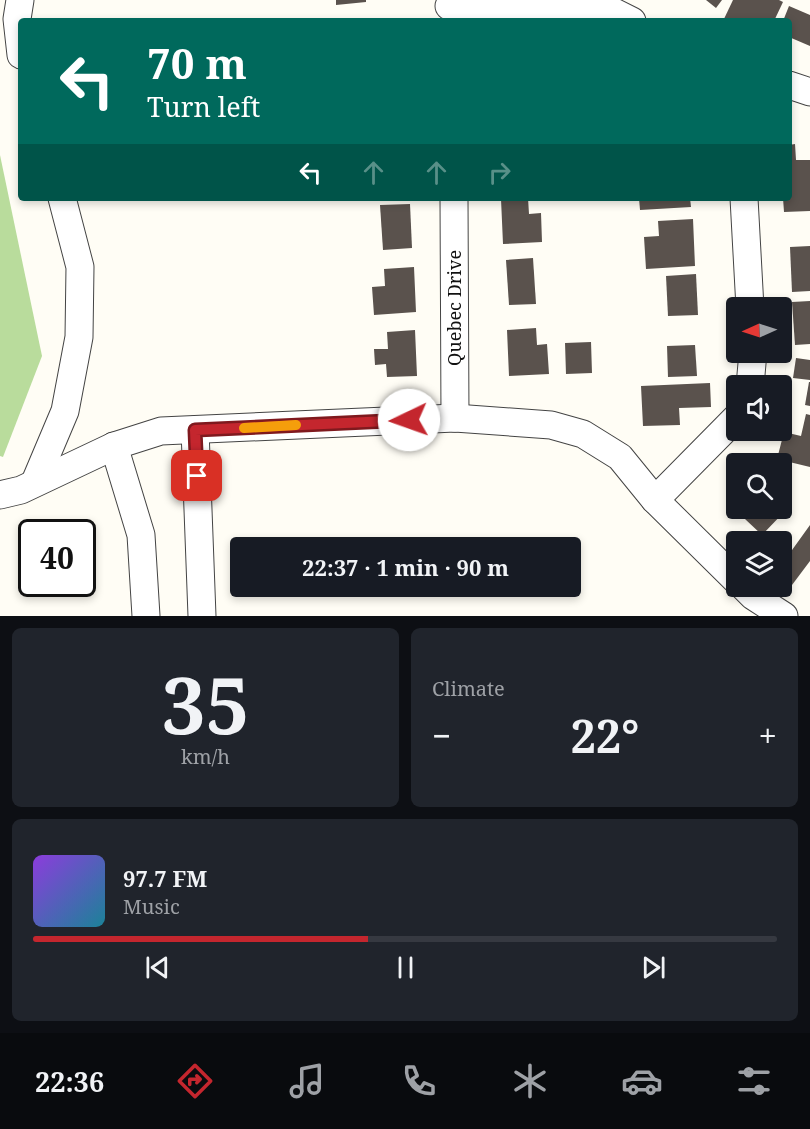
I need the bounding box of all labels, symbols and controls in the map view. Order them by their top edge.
text: 70 m [147,34,247,91]
icon: left [48,42,126,120]
text: Turn left [147,88,260,125]
icon: left [294,156,327,189]
icon: ahead [357,156,390,189]
icon: ahead [420,156,453,189]
icon: right [483,156,516,189]
street label: Quebec Drive [442,250,466,366]
north arrow [726,297,792,363]
map controls [726,297,792,597]
button: sound [726,375,792,441]
position arrow [377,388,441,452]
pin [171,450,222,501]
button: search [726,453,792,519]
icon: arrive [180,459,213,492]
speed limit sign: 40 [18,519,96,597]
button: layers [726,531,792,597]
text: 22:37 · 1 min · 90 m [302,552,509,582]
text: 35 [161,651,250,757]
text: Climate [432,675,505,702]
text: 22° [570,705,639,766]
text: − [432,713,451,758]
text: + [759,713,777,758]
text: km/h [181,743,230,770]
text: 97.7 FM [123,863,207,893]
text: Music [123,893,180,920]
icon: previous [141,951,174,984]
icon: pause [389,951,422,984]
icon: next [637,951,670,984]
icon: directions [174,1060,216,1102]
icon: music [286,1060,328,1102]
icon: phone [398,1060,440,1102]
icon: climate [509,1060,551,1102]
icon: car [621,1060,663,1102]
icon: filters [733,1060,775,1102]
text: 22:36 [35,1063,104,1100]

